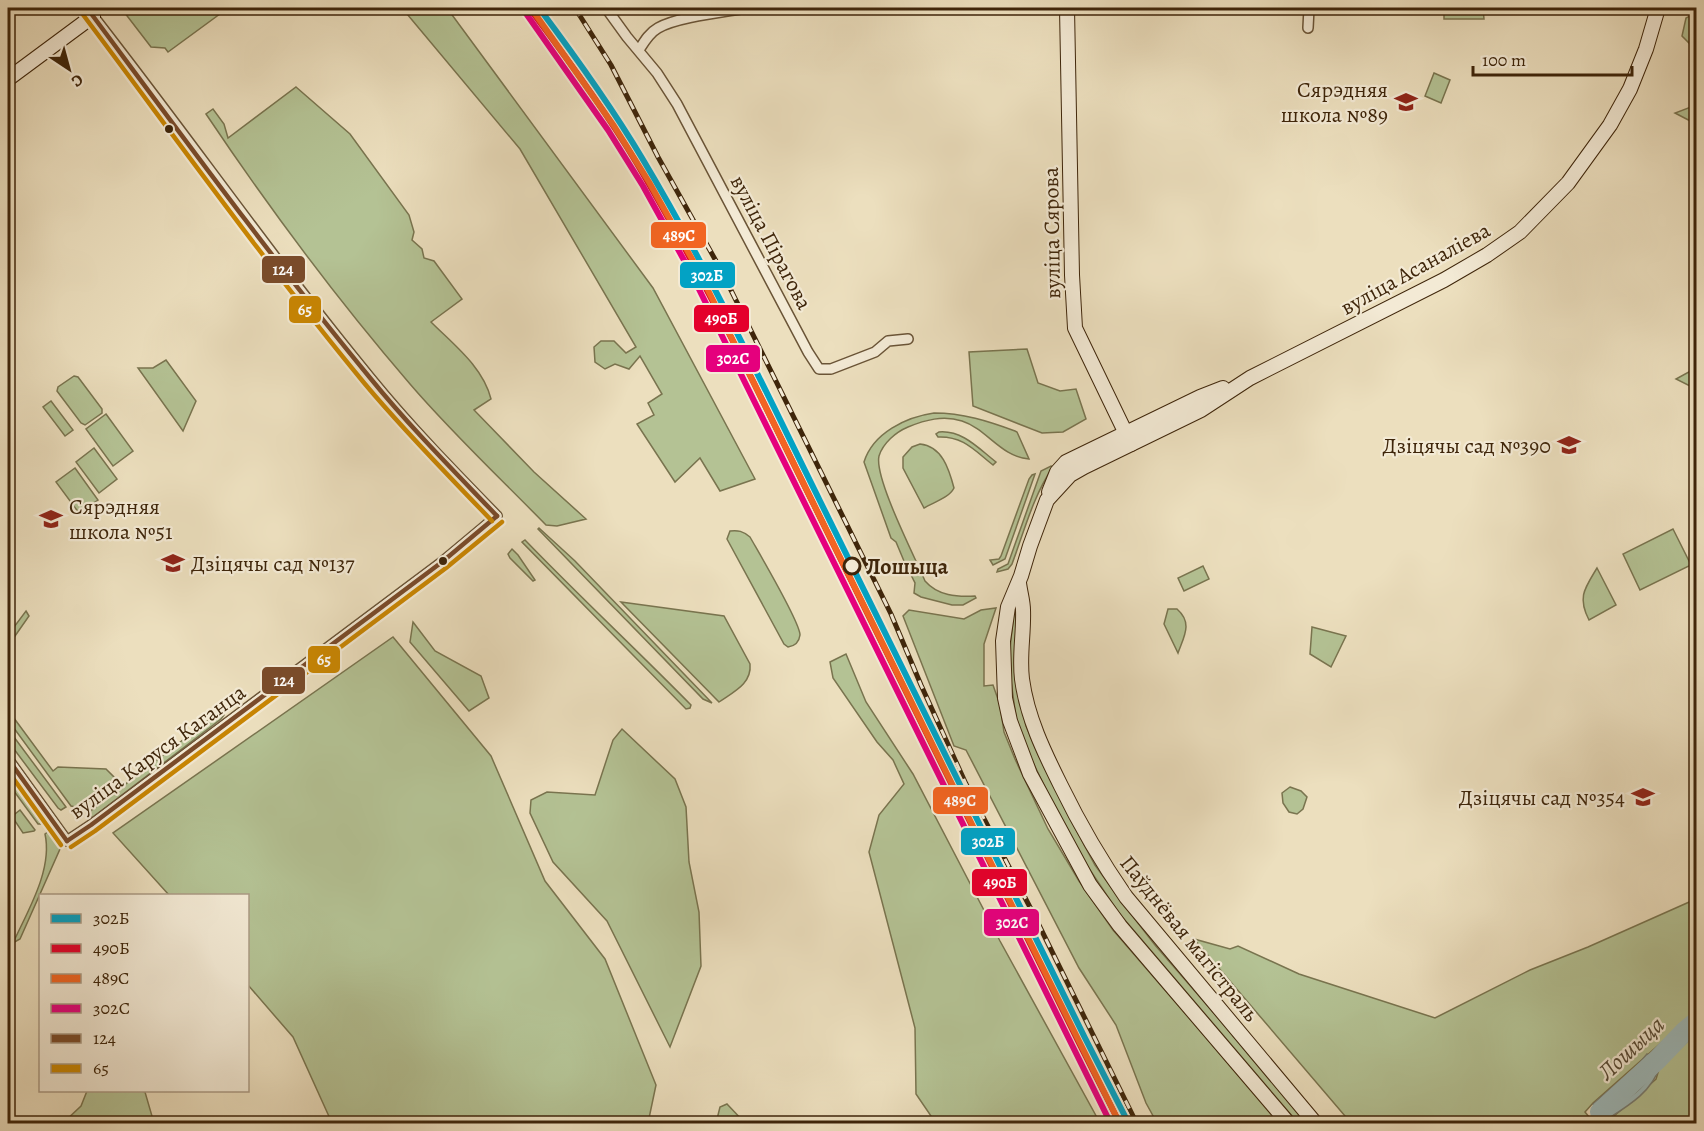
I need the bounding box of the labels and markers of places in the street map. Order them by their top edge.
place label: Сярэдняя школа №89 [1281,75,1388,130]
school or university icon: Сярэдняя школа №89 [1393,89,1419,115]
unlabelled marker [163,123,175,135]
place label: Дзіцячы сад №390 [1382,431,1551,461]
school or university icon: Дзіцячы сад №390 [1556,432,1582,458]
place label: Сярэдняя школа №51 [69,492,172,547]
school or university icon: Сярэдняя школа №51 [38,506,64,532]
place label: Дзіцячы сад №137 [191,549,355,579]
school or university icon: Дзіцячы сад №137 [160,550,186,576]
place label: Лошыца [866,552,949,582]
unlabelled marker [437,555,449,567]
marker: Лошыца [843,557,861,575]
place label: Дзіцячы сад №354 [1459,783,1625,813]
school or university icon: Дзіцячы сад №354 [1630,784,1656,810]

